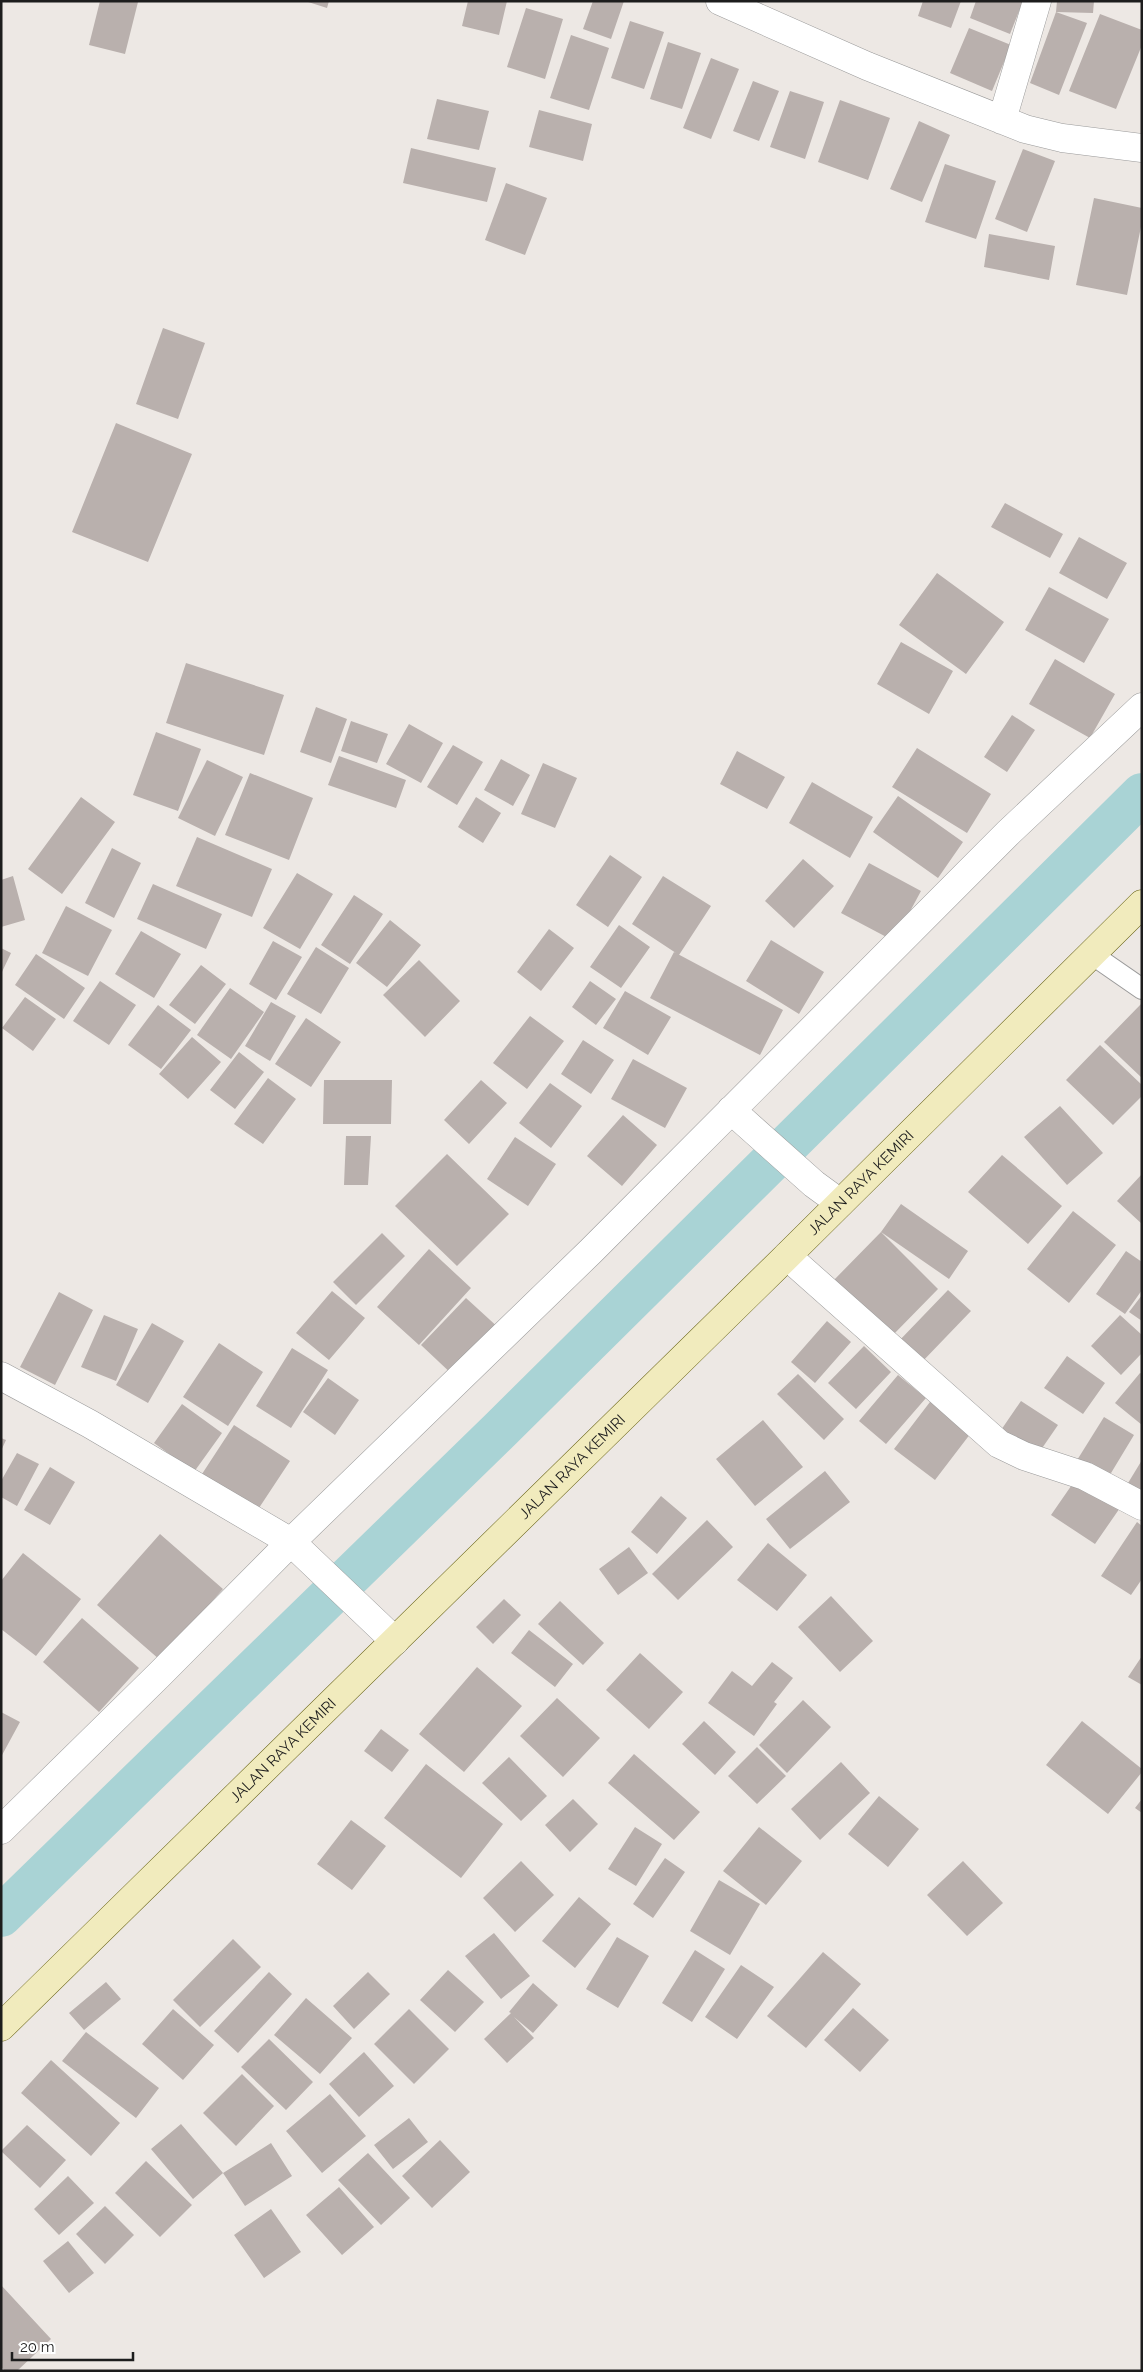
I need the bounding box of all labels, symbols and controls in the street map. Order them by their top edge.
street label: JALAN RAYA KEMIRI [804,1127,917,1239]
street label: JALAN RAYA KEMIRI [515,1411,629,1523]
street label: JALAN RAYA KEMIRI [226,1694,340,1806]
scale bar [12,2330,134,2362]
text: 20 m [20,2338,55,2356]

